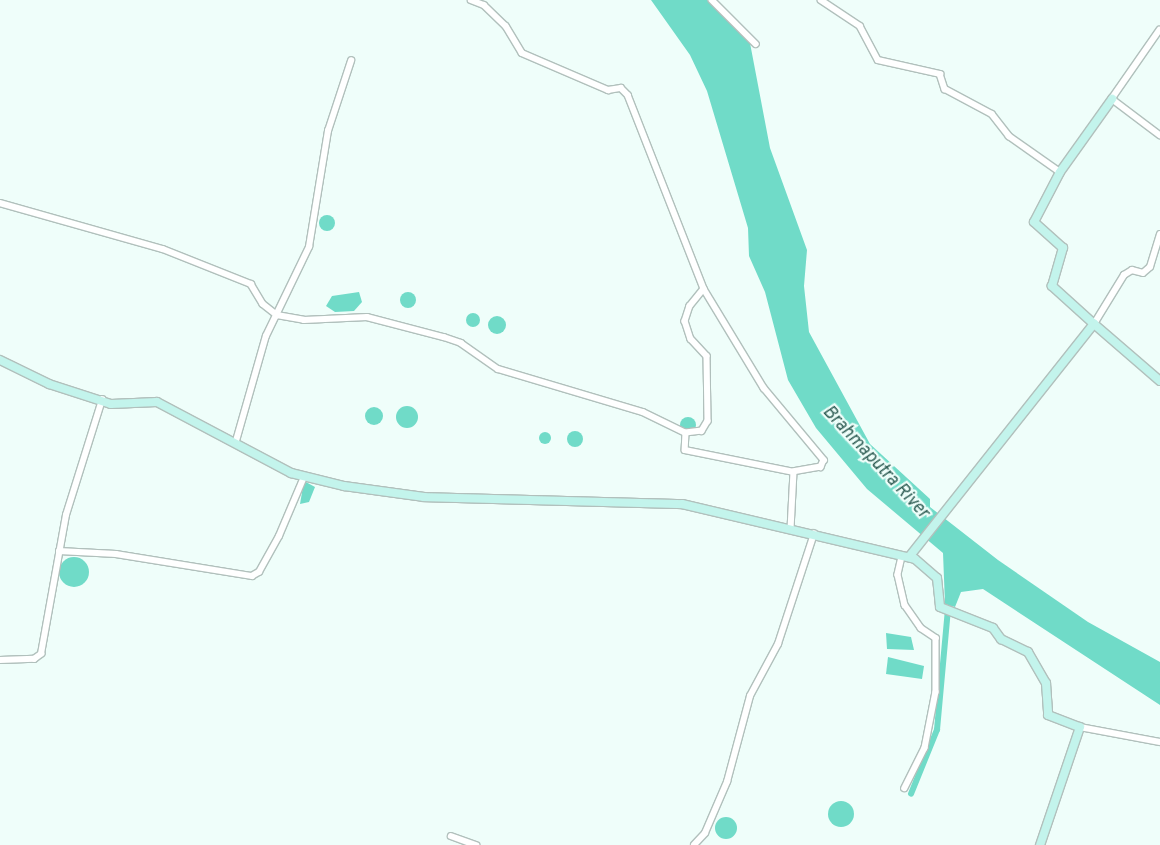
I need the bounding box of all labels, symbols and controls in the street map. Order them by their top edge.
water label: Brahmaputra River [817,402,933,524]

